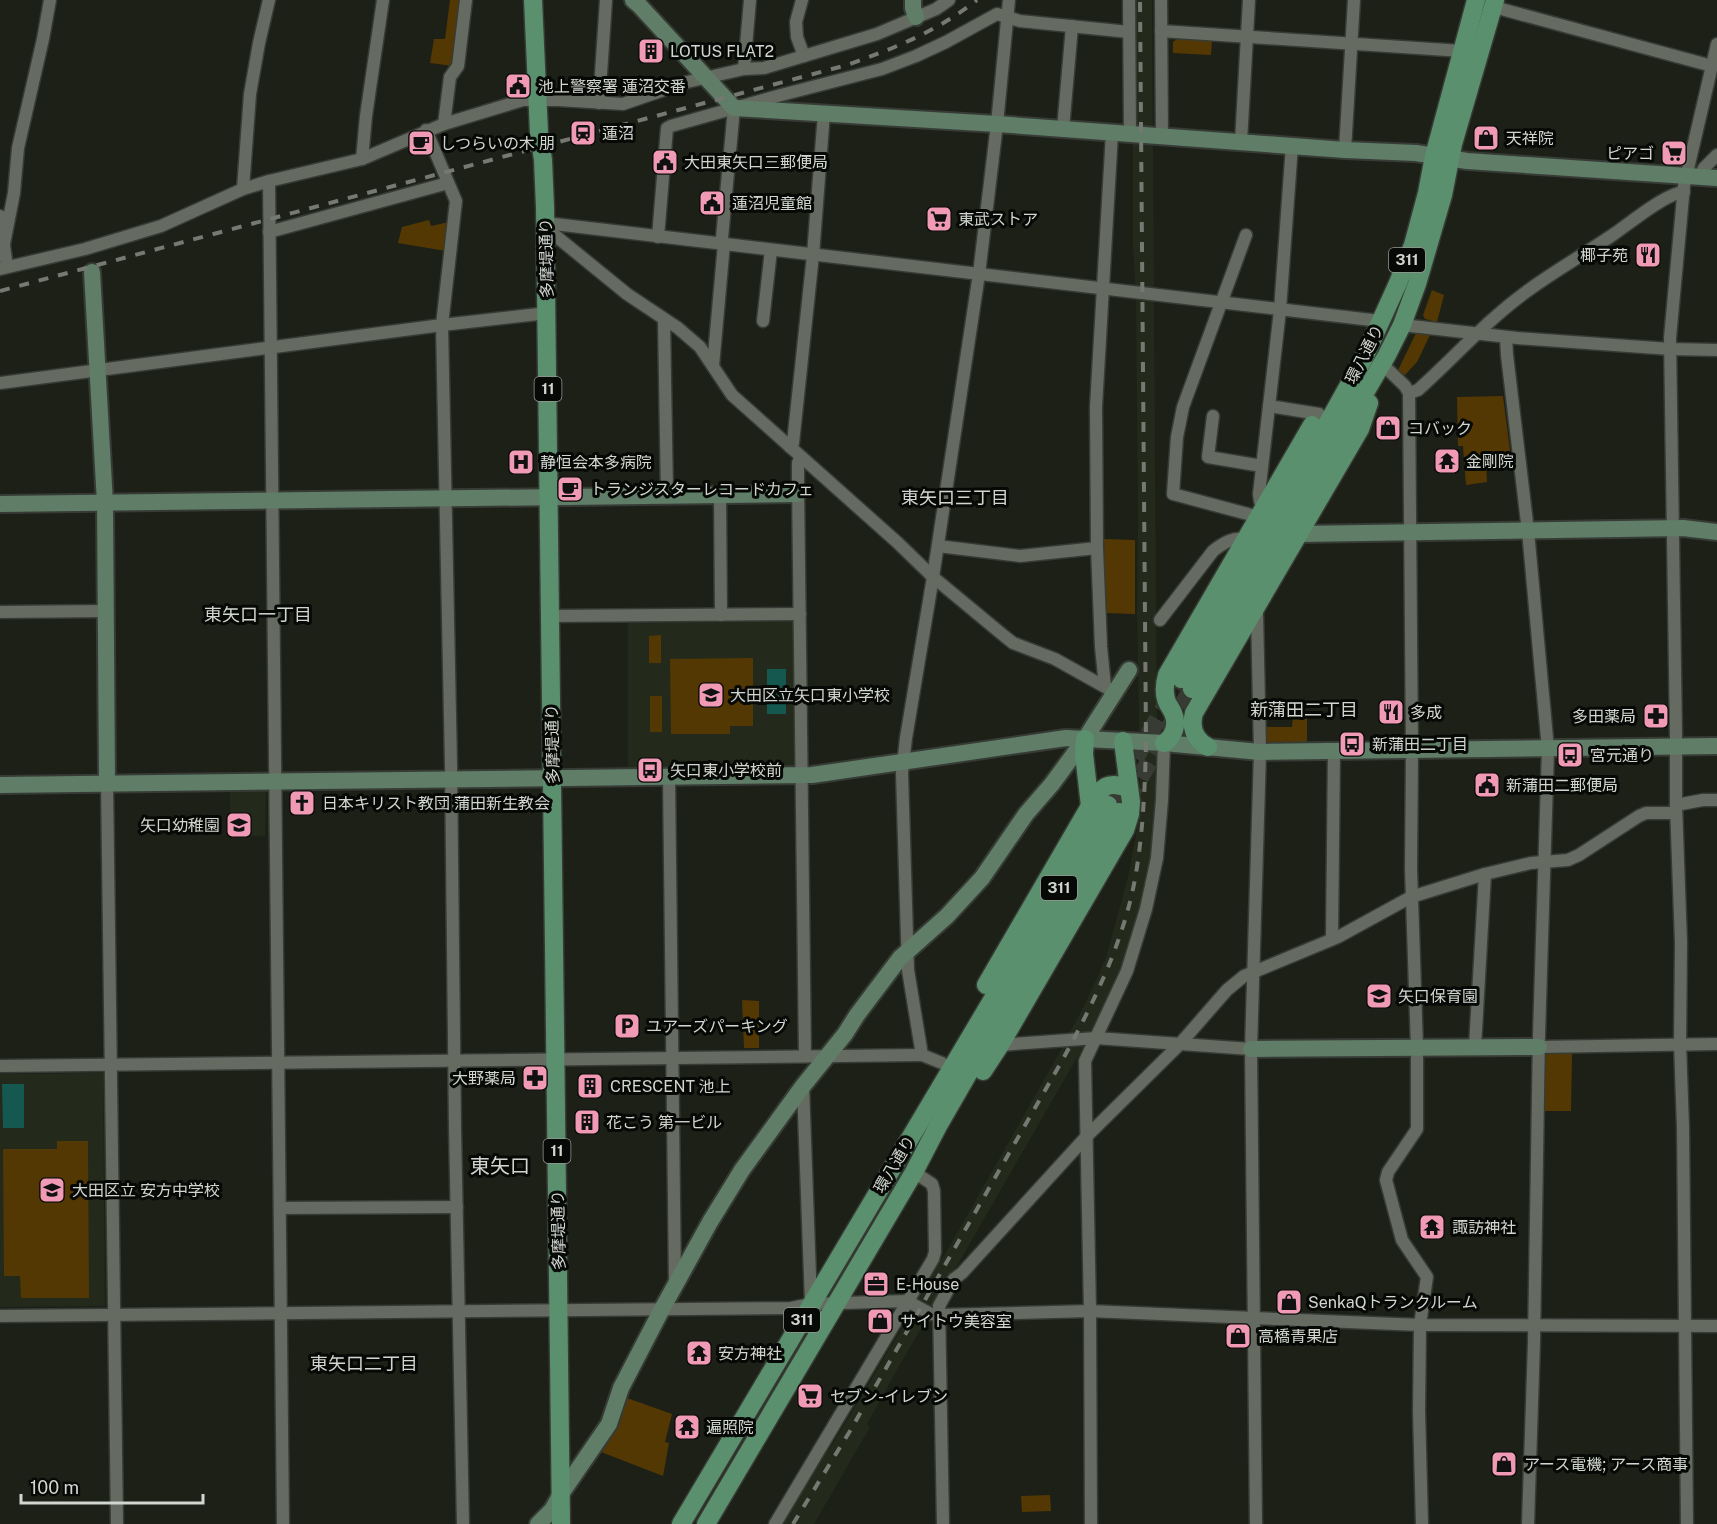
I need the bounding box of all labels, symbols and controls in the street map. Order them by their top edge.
building icon: LOTUS FLAT2 [636,36,666,66]
place label: LOTUS FLAT2 [670,42,774,61]
public building icon: 池上警察署 蓮沼交番 [503,71,533,101]
place label: 池上警察署 蓮沼交番 [538,77,686,96]
station icon: 蓮沼 [568,118,598,148]
shop icon: 天祥院 [1471,123,1501,153]
place label: 蓮沼 [602,124,634,143]
cafe icon: しつらいの木 朋 [406,128,436,158]
place label: 天祥院 [1506,129,1554,148]
place label: しつらいの木 朋 [440,134,555,153]
supermarket icon: ピアゴ [1659,138,1689,168]
place label: ピアゴ [1606,144,1654,163]
public building icon: 大田東矢口三郵便局 [650,147,680,177]
place label: 大田東矢口三郵便局 [684,153,828,172]
public building icon: 蓮沼児童館 [697,188,727,218]
place label: 蓮沼児童館 [732,194,812,213]
supermarket icon: 東武ストア [924,204,954,234]
place label: 東武ストア [958,210,1038,229]
street label: 多摩堤通り [536,218,557,298]
restaurant icon: 椰子苑 [1633,240,1663,270]
place label: 椰子苑 [1580,246,1628,265]
road number: 311 [1389,248,1425,272]
street label: 環八通り [1341,321,1387,387]
road number: 11 [534,377,562,401]
shop icon: コバック [1373,413,1403,443]
place label: コバック [1408,419,1472,438]
temple icon: 金剛院 [1432,446,1462,476]
hospital icon: 静恒会本多病院 [506,447,536,477]
place label: 金剛院 [1466,452,1514,471]
place label: 静恒会本多病院 [540,453,652,472]
cafe icon: トランジスターレコードカフェ [555,474,585,504]
place label: トランジスターレコードカフェ [590,480,814,499]
district label: 東矢口三丁目 [901,487,1009,508]
district label: 東矢口一丁目 [204,604,312,625]
school or university icon: 大田区立矢口東小学校 [696,680,726,710]
place label: 大田区立矢口東小学校 [730,686,890,705]
restaurant icon: 多成 [1376,697,1406,727]
district label: 新蒲田二丁目 [1250,699,1358,720]
pharmacy icon: 多田薬局 [1641,701,1671,731]
place label: 多成 [1410,703,1442,722]
street label: 多摩堤通り [542,704,563,784]
place label: 多田薬局 [1572,707,1636,726]
bus stop icon: 新蒲田二丁目 [1337,729,1367,759]
place label: 新蒲田二丁目 [1372,735,1468,754]
bus stop icon: 宮元通り [1555,740,1585,770]
place label: 宮元通り [1590,746,1654,765]
bus stop icon: 矢口東小学校前 [635,755,665,785]
place label: 矢口東小学校前 [670,761,782,780]
public building icon: 新蒲田二郵便局 [1472,770,1502,800]
place label: 新蒲田二郵便局 [1506,776,1618,795]
church icon: 日本キリスト教団 蒲田新生教会 [287,788,317,818]
place label: 日本キリスト教団 蒲田新生教会 [322,794,550,813]
school or university icon: 矢口幼稚園 [224,810,254,840]
place label: 矢口幼稚園 [140,816,220,835]
road number: 311 [1041,876,1077,900]
school or university icon: 矢口保育園 [1364,981,1394,1011]
place label: 矢口保育園 [1398,987,1478,1006]
parking icon: ユアーズパーキング [612,1011,642,1041]
place label: ユアーズパーキング [646,1017,788,1036]
pharmacy icon: 大野薬局 [520,1063,550,1093]
place label: 大野薬局 [452,1069,516,1088]
building icon: CRESCENT 池上 [575,1071,605,1101]
place label: CRESCENT 池上 [610,1077,731,1096]
building icon: 花こう 第一ビル [572,1107,602,1137]
place label: 花こう 第一ビル [606,1113,722,1132]
street label: 環八通り [870,1132,919,1197]
road number: 11 [544,1139,570,1163]
district label: 東矢口 [470,1154,530,1178]
school or university icon: 大田区立 安方中学校 [37,1175,67,1205]
place label: 大田区立 安方中学校 [72,1181,220,1200]
street label: 多摩堤通り [548,1190,569,1270]
temple icon: 諏訪神社 [1417,1212,1447,1242]
place label: 諏訪神社 [1452,1218,1516,1237]
office icon: E-House [861,1269,891,1299]
place label: E-House [896,1275,959,1294]
shop icon: SenkaQトランクルーム [1274,1287,1304,1317]
place label: SenkaQトランクルーム [1308,1293,1478,1312]
shop icon: サイトウ美容室 [865,1306,895,1336]
road number: 311 [784,1308,820,1332]
place label: サイトウ美容室 [900,1312,1012,1331]
shop icon: 高橋青果店 [1223,1321,1253,1351]
place label: 高橋青果店 [1258,1327,1338,1346]
temple icon: 安方神社 [684,1338,714,1368]
place label: 安方神社 [718,1344,782,1363]
district label: 東矢口二丁目 [310,1353,418,1374]
supermarket icon: セブン-イレブン [795,1381,825,1411]
place label: セブン-イレブン [830,1387,948,1406]
temple icon: 遍照院 [672,1412,702,1442]
place label: 遍照院 [706,1418,754,1437]
shop icon: アース電機; アース商事 [1489,1449,1519,1479]
place label: アース電機; アース商事 [1524,1455,1688,1474]
scale bar [21,1467,202,1505]
text: 100 m [30,1477,79,1498]

